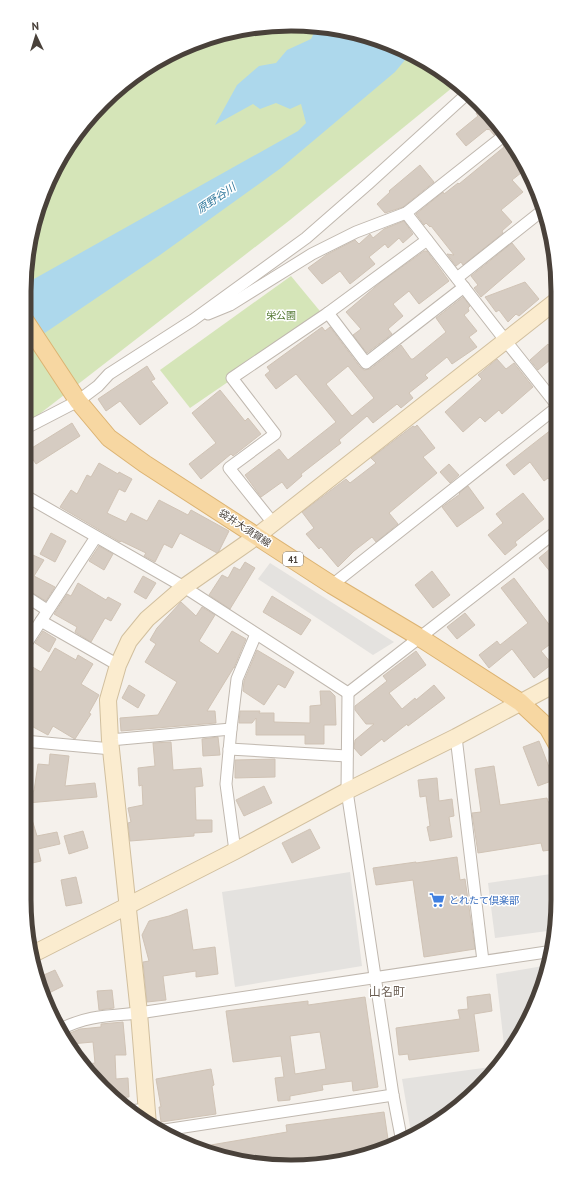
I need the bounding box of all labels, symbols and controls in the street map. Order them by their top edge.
north arrow [16,16,56,56]
text: N [31,19,39,33]
water label: 原野谷川 [194,179,239,216]
park label: 栄公園 [266,309,296,322]
street label: 袋井大須賀線 [216,506,274,550]
road number: 41 [283,552,303,566]
supermarket icon: とれたて倶楽部 [428,891,446,909]
place label: とれたて倶楽部 [449,894,519,907]
district label: 山名町 [369,984,405,999]

